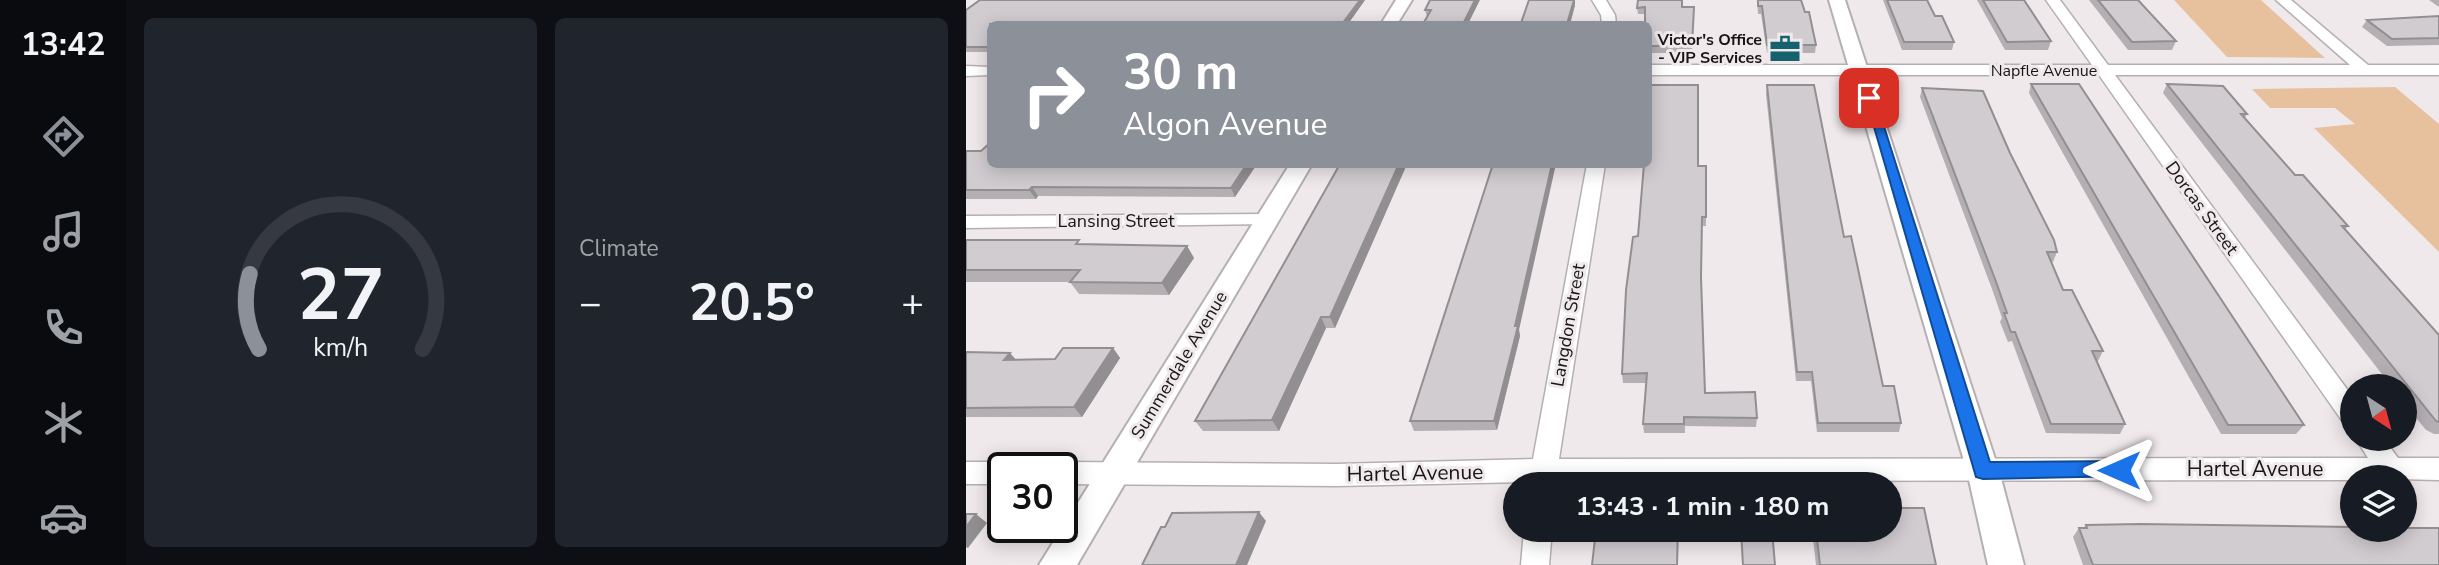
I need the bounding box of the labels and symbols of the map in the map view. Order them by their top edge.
place label: Victor's Office - VJP Services [1657,29,1762,69]
office icon: Victor's Office - VJP Services [1768,32,1802,66]
street label: Napfle Avenue [1991,60,2097,82]
pin [1839,68,1899,128]
street label: Dorcas Street [2160,156,2244,260]
street label: Lansing Street [1058,209,1175,233]
street label: Langdon Street [1545,261,1591,388]
street label: Summerdale Avenue [1125,287,1233,443]
north arrow [2340,374,2417,452]
position arrow [2082,433,2156,507]
speed limit sign: 30 [987,452,1078,543]
street label: Hartel Avenue [2187,455,2323,483]
street label: Hartel Avenue [1346,458,1484,488]

